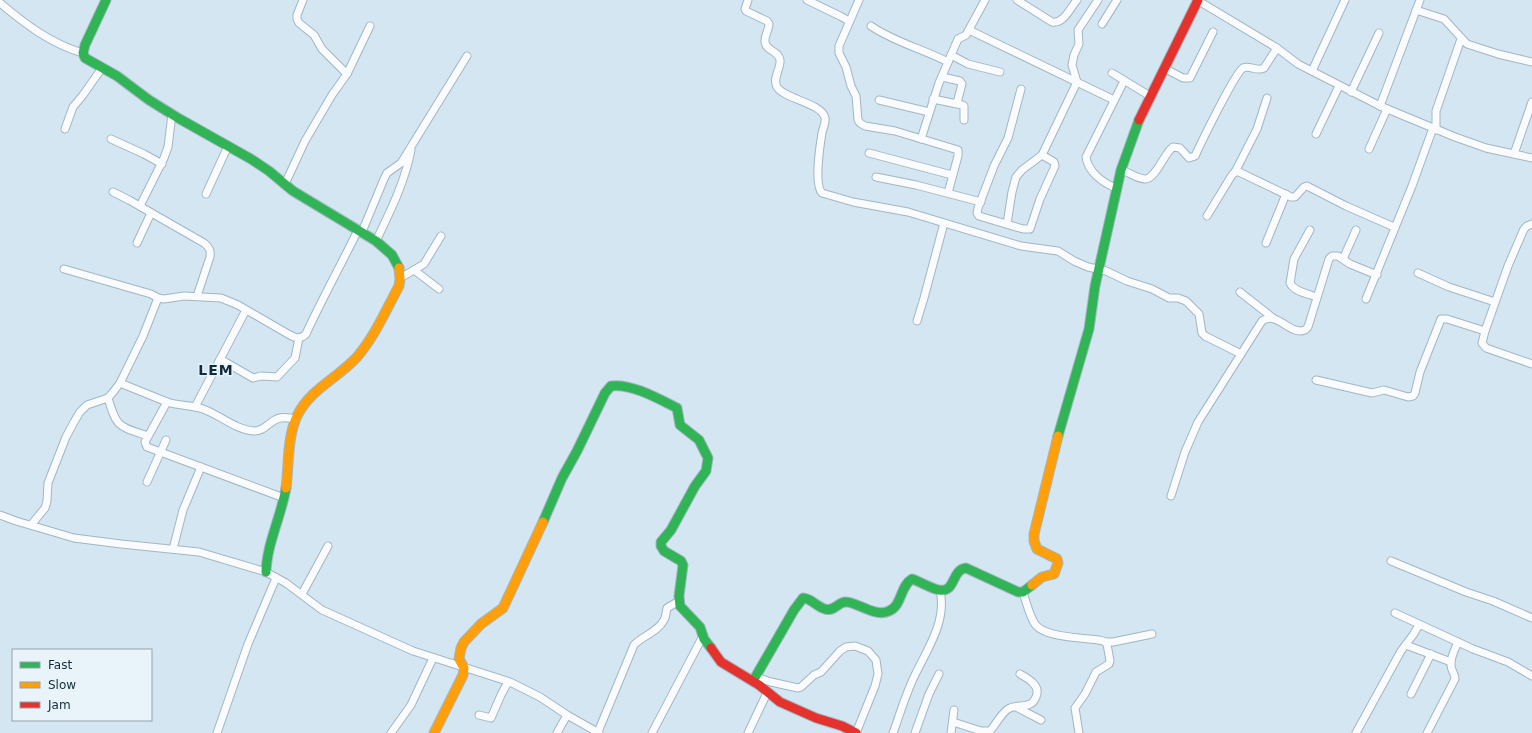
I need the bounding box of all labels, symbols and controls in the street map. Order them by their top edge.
district label: LEM [198,362,234,378]
legend [12,649,152,721]
text: Fast [48,658,72,672]
text: Slow [48,678,76,692]
text: Jam [47,698,71,712]

